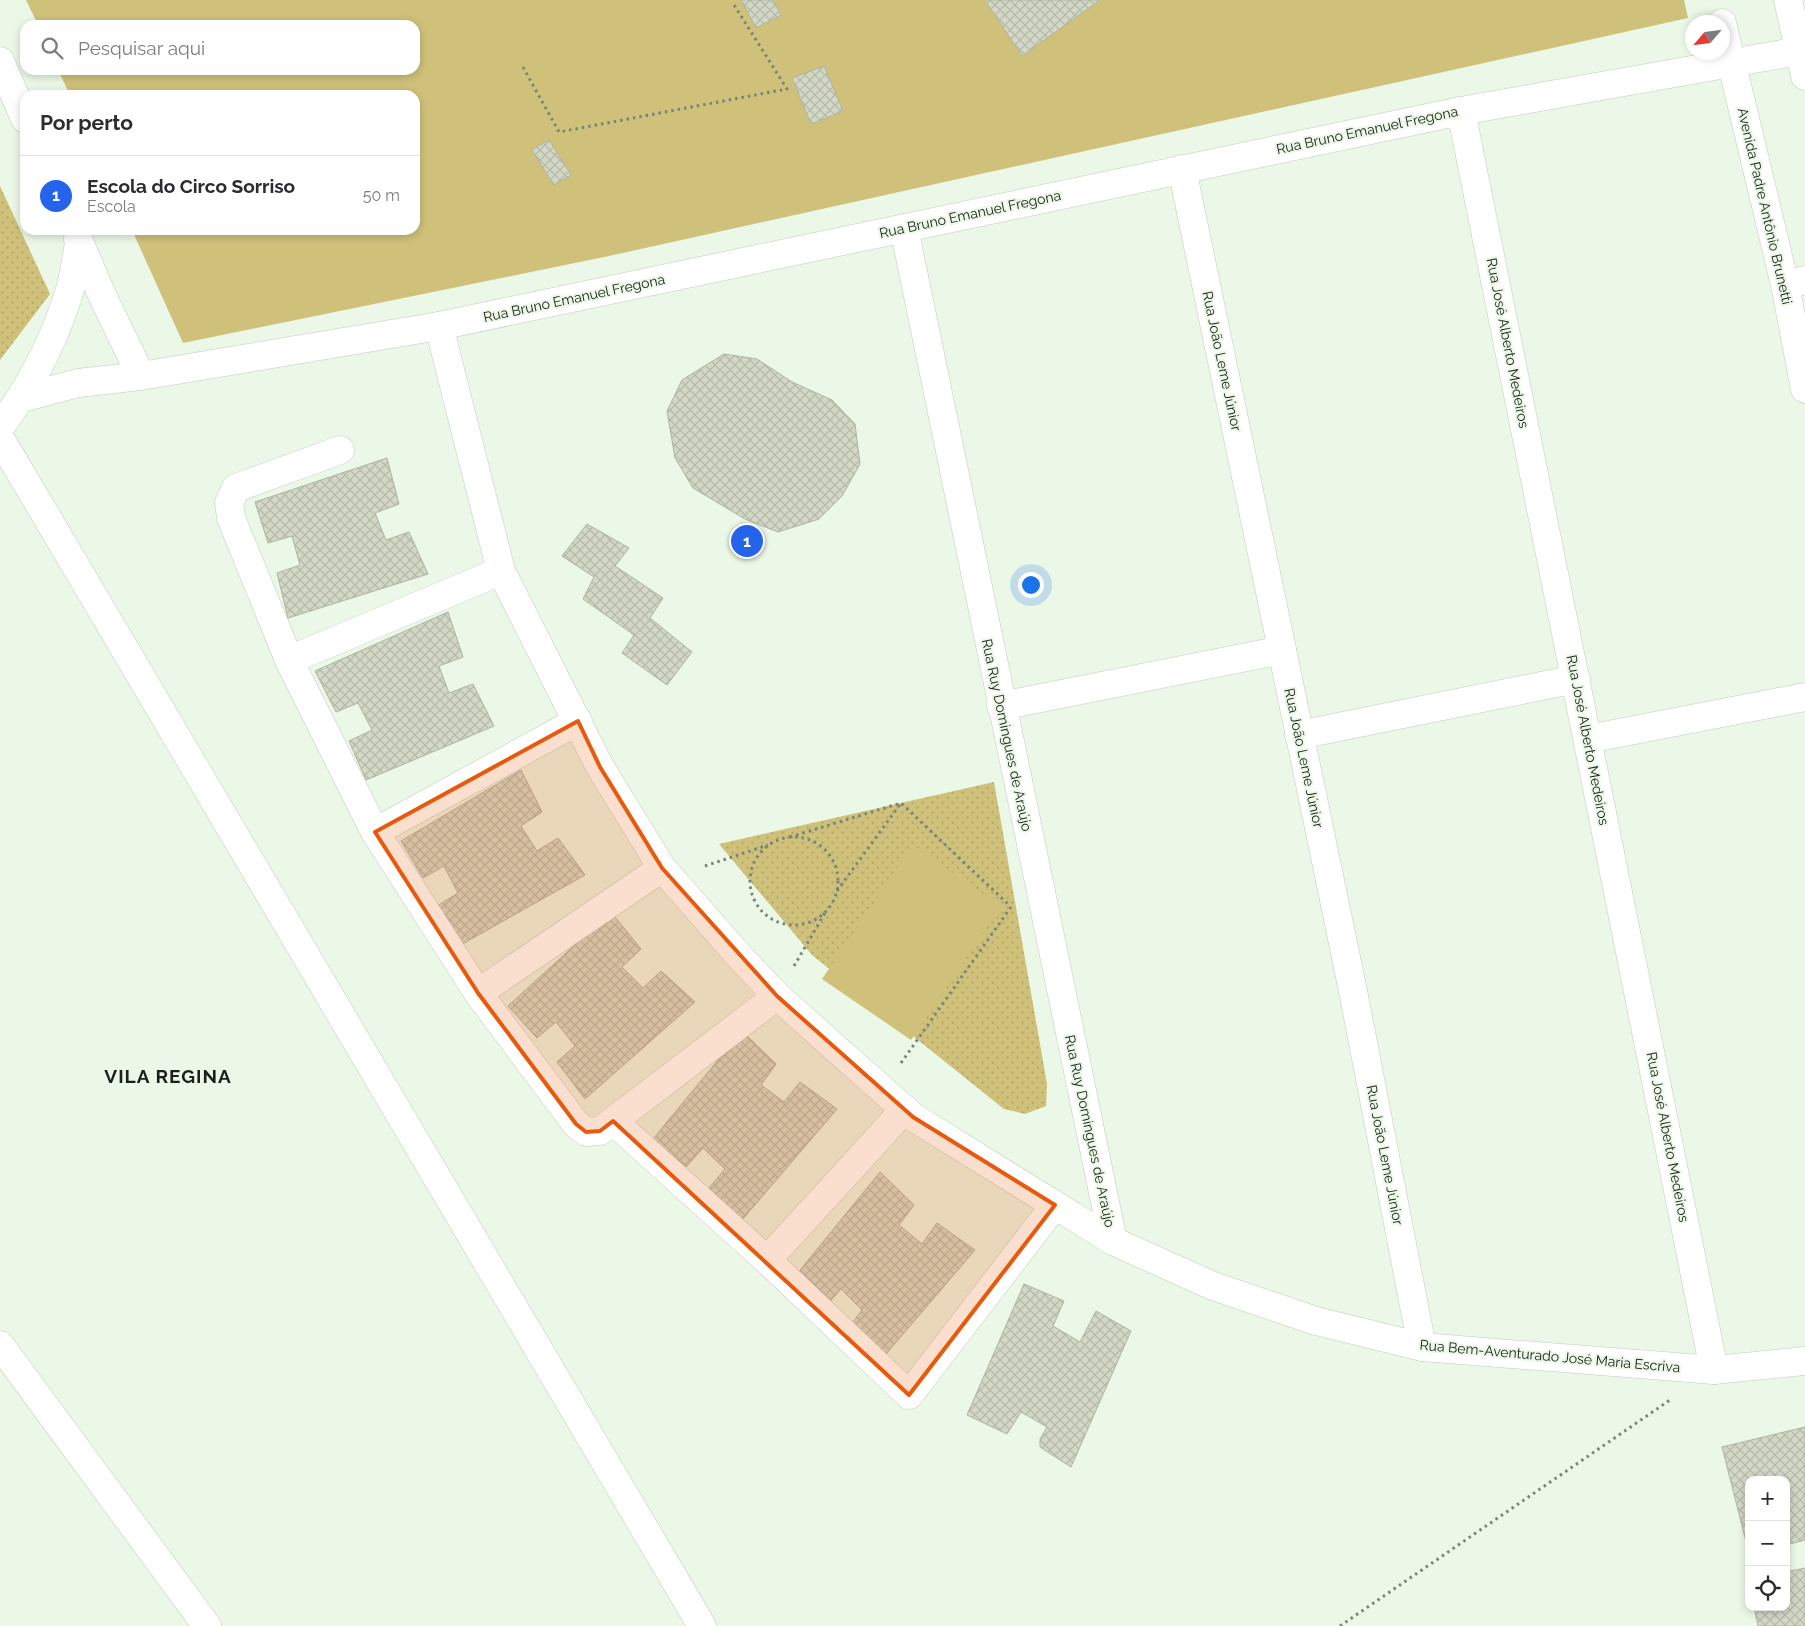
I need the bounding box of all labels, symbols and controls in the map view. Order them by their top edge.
north arrow [1685,15,1730,60]
search box [20,20,420,75]
icon: search [38,34,66,62]
text: Pesquisar aqui [78,37,205,59]
street label: Rua Bruno Emanuel Fregona [1275,103,1459,157]
street label: Avenida Padre Antônio Brunetti [1735,106,1795,306]
text: Por perto [40,110,133,135]
text: Escola do Circo Sorriso [87,175,295,197]
text: 1 [52,186,60,205]
text: 50 m [363,186,400,205]
street label: Rua Bruno Emanuel Fregona [878,187,1062,241]
text: Escola [87,197,136,216]
street label: Rua José Alberto Medeiros [1484,257,1532,430]
street label: Rua Bruno Emanuel Fregona [482,271,666,325]
street label: Rua João Leme Júnior [1199,290,1245,432]
pin: 1 [731,522,763,560]
your location [1018,572,1044,598]
street label: Rua Ruy Domingues de Araújo [979,637,1035,833]
street label: Rua José Alberto Medeiros [1564,654,1612,827]
street label: Rua João Leme Júnior [1281,687,1327,829]
street label: Rua Ruy Domingues de Araújo [1062,1033,1118,1229]
street label: Rua José Alberto Medeiros [1644,1051,1692,1224]
district label: VILA REGINA [104,1065,232,1087]
street label: Rua João Leme Júnior [1364,1083,1406,1227]
street label: Rua Bem-Aventurado José Maria Escriva [1419,1337,1681,1375]
map controls [1745,1476,1790,1611]
button: + [1745,1476,1790,1521]
button: − [1745,1521,1790,1566]
button: locate [1745,1566,1790,1611]

